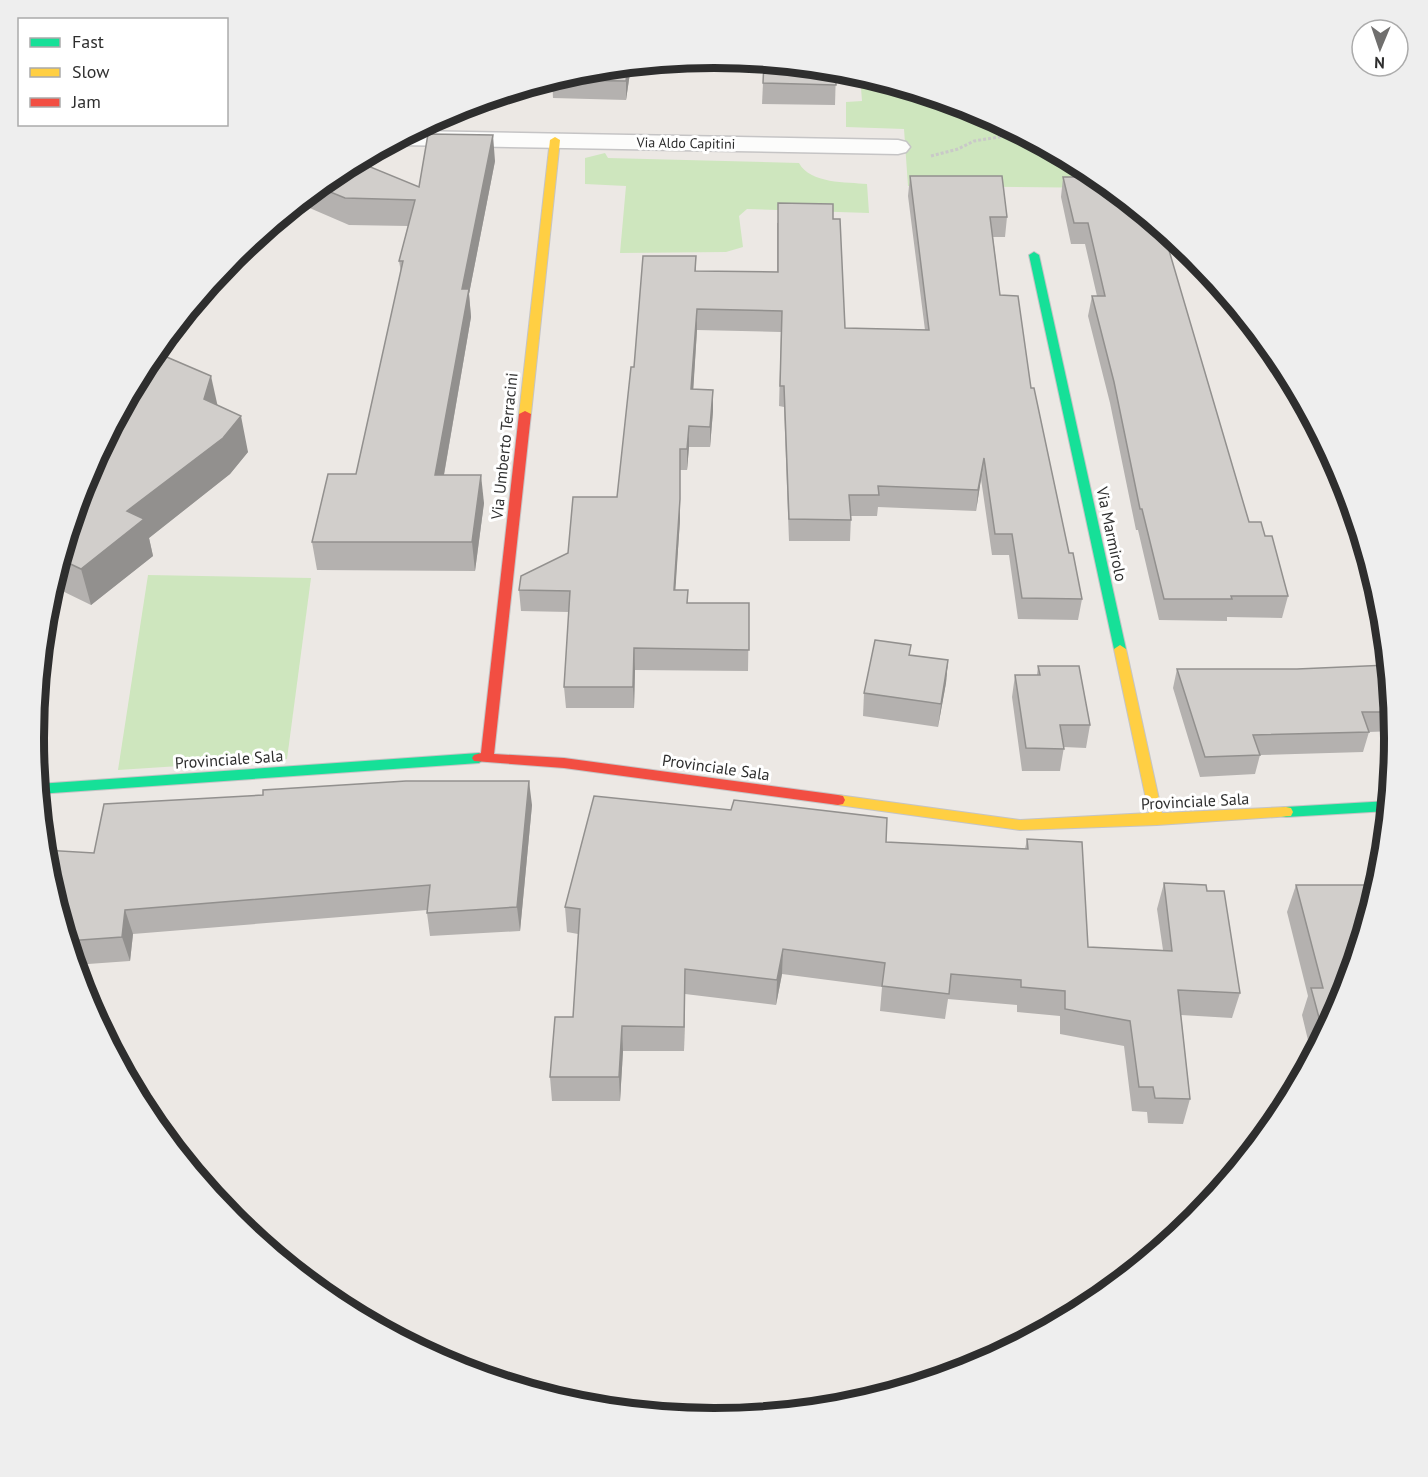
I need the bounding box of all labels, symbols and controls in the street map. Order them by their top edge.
legend [18,18,228,126]
north arrow [1350,18,1410,78]
text: Fast [72,30,104,53]
text: N [1374,53,1385,73]
text: Slow [72,60,110,83]
text: Jam [71,90,101,113]
street label: Via Aldo Capitini [635,133,736,153]
street label: Via Umberto Terracini [486,372,522,521]
street label: Via Marmirolo [1092,484,1132,583]
street label: Provinciale Sala [174,745,284,773]
street label: Provinciale Sala [661,750,771,784]
street label: Provinciale Sala [1140,788,1250,814]

